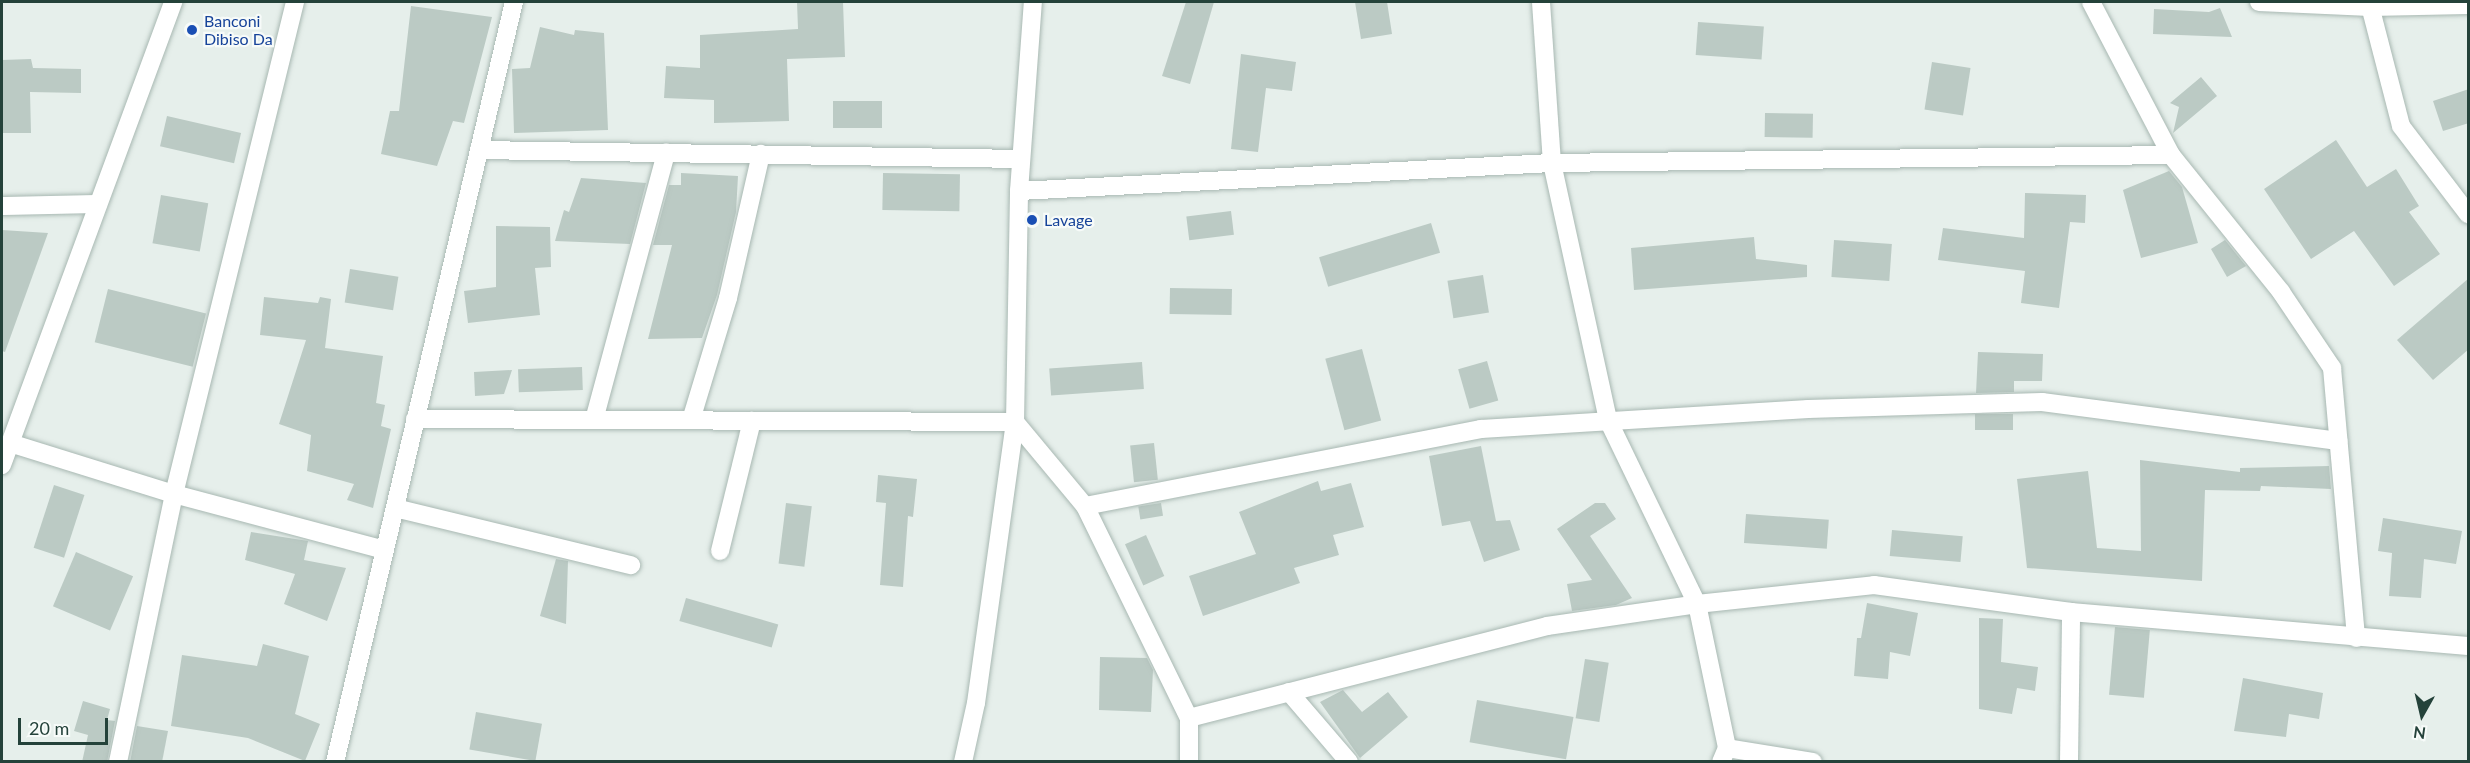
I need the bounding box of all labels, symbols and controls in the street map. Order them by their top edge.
place label: Banconi Dibiso Da [204,11,273,49]
marker: Banconi Dibiso Da [185,23,199,37]
place label: Lavage [1044,210,1093,230]
marker: Lavage [1025,213,1039,227]
north arrow [2392,685,2452,745]
scale bar [21,706,111,744]
text: 20 m [29,717,69,739]
text: N [2412,723,2427,744]

